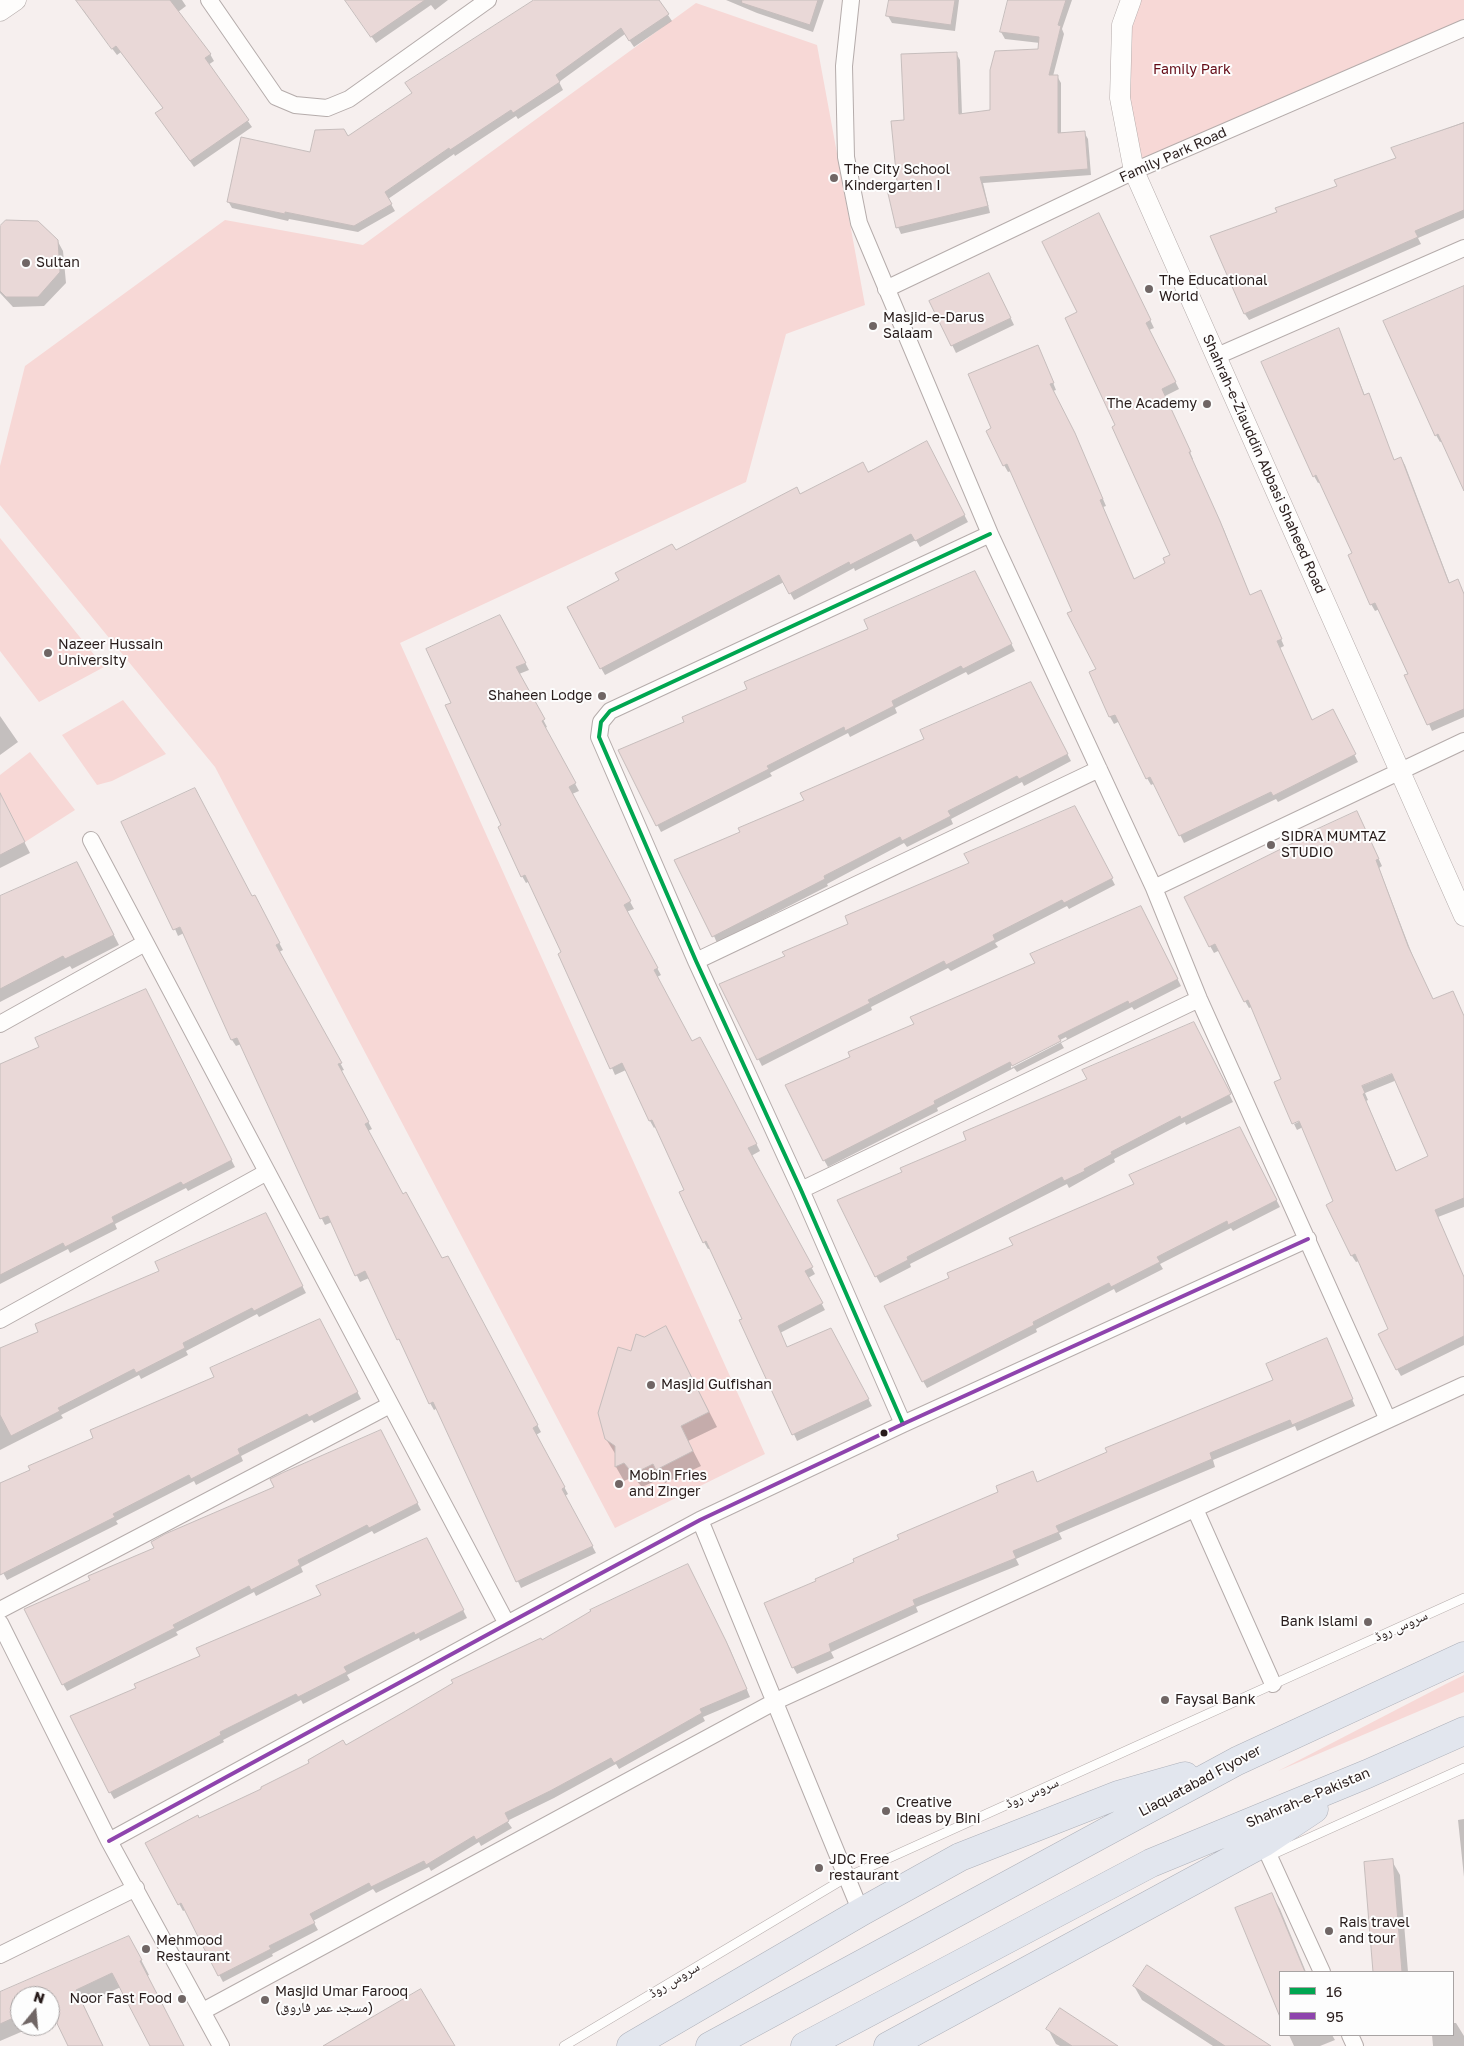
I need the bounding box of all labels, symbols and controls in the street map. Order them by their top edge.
park label: Family Park [1153,62,1231,78]
street label: Family Park Road [1117,124,1229,186]
place label: The City School Kindergarten I [844,162,950,194]
marker: The City School Kindergarten I [828,172,840,184]
place label: Sultan [36,255,80,271]
marker: Sultan [20,257,32,269]
place label: The Educational World [1159,273,1268,306]
marker: The Educational World [1143,283,1155,295]
place label: Masjid-e-Darus Salaam [883,310,984,342]
marker: Masjid-e-Darus Salaam [867,320,879,332]
street label: Shahrah-e-Ziauddin Abbasi Shaheed Road [1199,332,1329,596]
place label: The Academy [1107,396,1197,412]
marker: The Academy [1201,398,1213,410]
place label: Nazeer Hussain University [58,637,163,670]
marker: Nazeer Hussain University [42,647,54,659]
place label: Shaheen Lodge [488,688,592,704]
marker: Shaheen Lodge [596,690,608,702]
place label: SIDRA MUMTAZ STUDIO [1281,829,1386,862]
marker: SIDRA MUMTAZ STUDIO [1265,839,1277,851]
place label: Masjid Gulfishan [661,1377,772,1393]
marker: Masjid Gulfishan [645,1379,657,1391]
unlabelled marker [879,1428,889,1438]
place label: Mobin Fries and Zinger [629,1468,707,1500]
marker: Mobin Fries and Zinger [613,1478,625,1490]
street label: سروس روڈ [1372,1607,1430,1645]
place label: Bank Islami [1280,1614,1358,1630]
marker: Bank Islami [1362,1616,1374,1628]
place label: Faysal Bank [1175,1692,1256,1708]
marker: Faysal Bank [1159,1694,1171,1706]
street label: Liaquatabad Flyover [1136,1742,1264,1820]
street label: Shahrah-e-Pakistan [1244,1764,1372,1832]
street label: سروس روڈ [1003,1774,1061,1812]
place label: Creative ideas by Bini [896,1795,980,1828]
marker: Creative ideas by Bini [880,1805,892,1817]
place label: JDC Free restaurant [829,1852,899,1884]
marker: JDC Free restaurant [813,1862,825,1874]
place label: Rais travel and tour [1339,1915,1410,1948]
marker: Rais travel and tour [1323,1925,1335,1937]
place label: Mehmood Restaurant [156,1933,230,1965]
marker: Mehmood Restaurant [140,1943,152,1955]
street label: سروس روڈ [645,1958,703,2002]
legend [1279,1971,1454,2036]
text: 16 [1326,1982,1342,2000]
place label: Masjid Umar Farooq (مسجد عمر فاروق) [275,1984,408,2016]
north arrow [10,1986,60,2036]
text: N [32,1987,47,2007]
place label: Noor Fast Food [70,1991,172,2007]
marker: Noor Fast Food [176,1993,188,2005]
marker: Masjid Umar Farooq (مسجد عمر فاروق) [259,1994,271,2006]
text: 95 [1326,2007,1344,2025]

